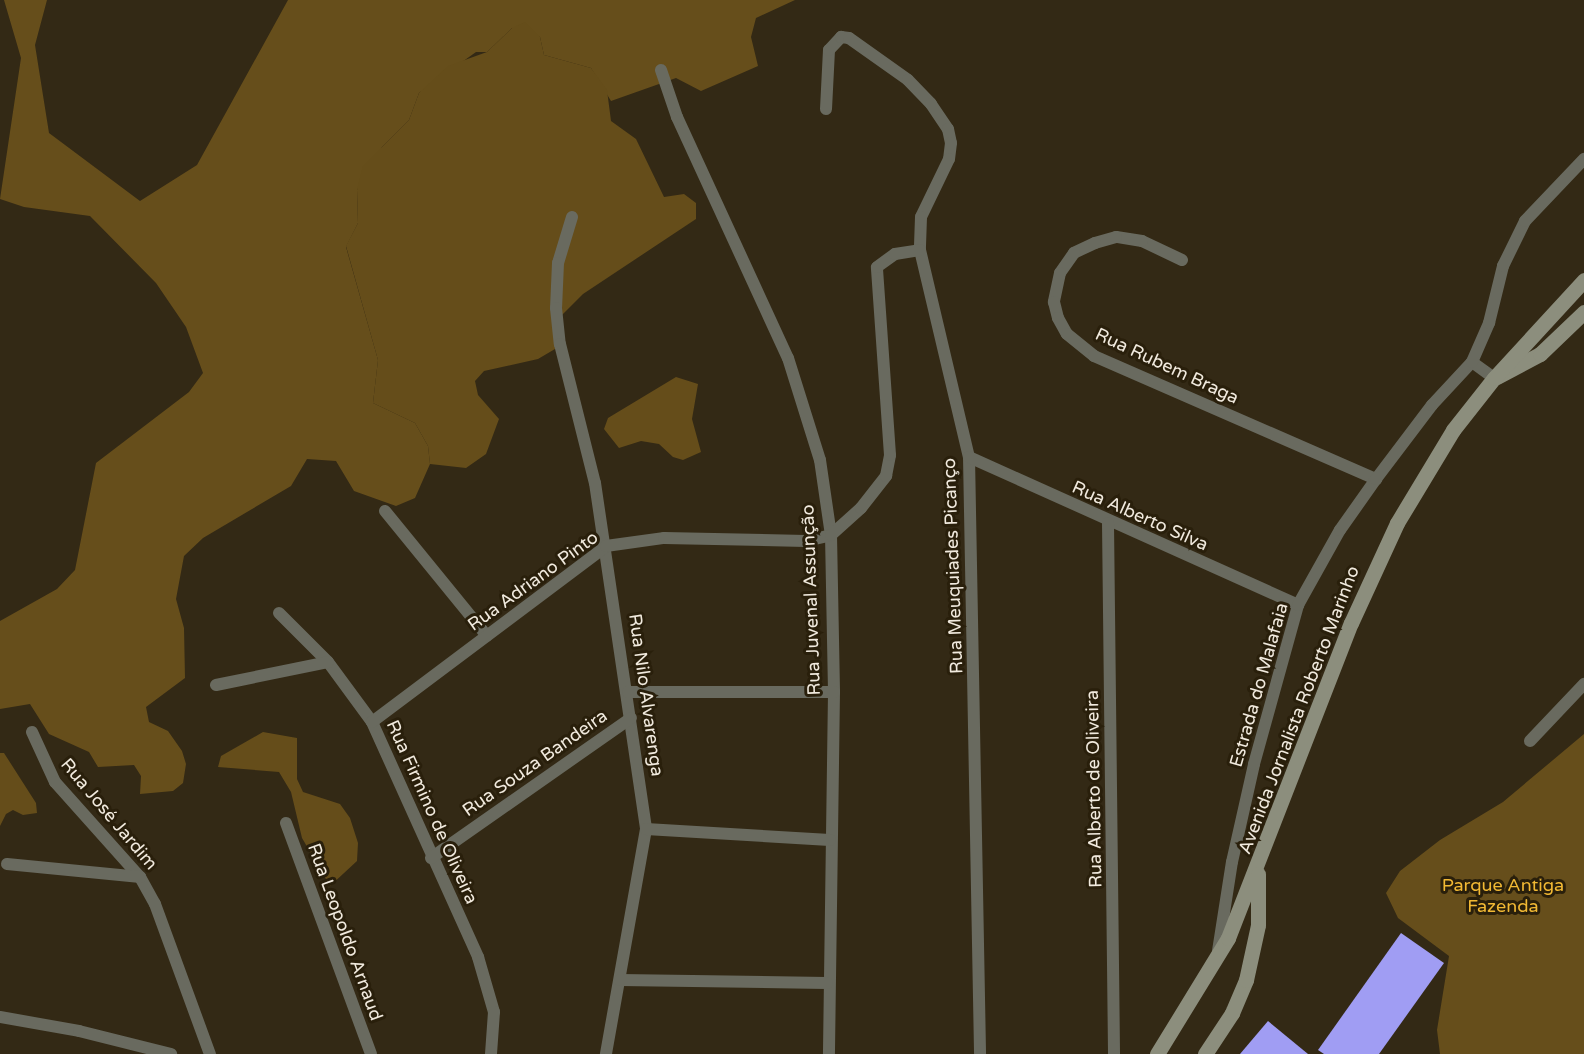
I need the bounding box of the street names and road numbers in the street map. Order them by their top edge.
street label: Rua Rubem Braga [1092,323,1242,409]
street label: Rua Meuquiades Picanço [938,458,968,674]
street label: Rua Alberto Silva [1069,476,1211,556]
street label: Rua Juvenal Assunção [797,504,825,696]
street label: Rua Adriano Pinto [464,526,602,636]
street label: Avenida Jornalista Roberto Marinho [1234,563,1364,857]
street label: Estrada do Malafaia [1225,600,1293,770]
street label: Rua Nilo Alvarenga [624,612,668,778]
street label: Rua Alberto de Oliveira [1081,690,1107,888]
street label: Rua Souza Bandeira [458,705,612,821]
street label: Rua Firmino de Oliveira [382,717,482,907]
street label: Rua José Jardim [56,754,162,874]
street label: Rua Leopoldo Arnaud [303,840,387,1024]

